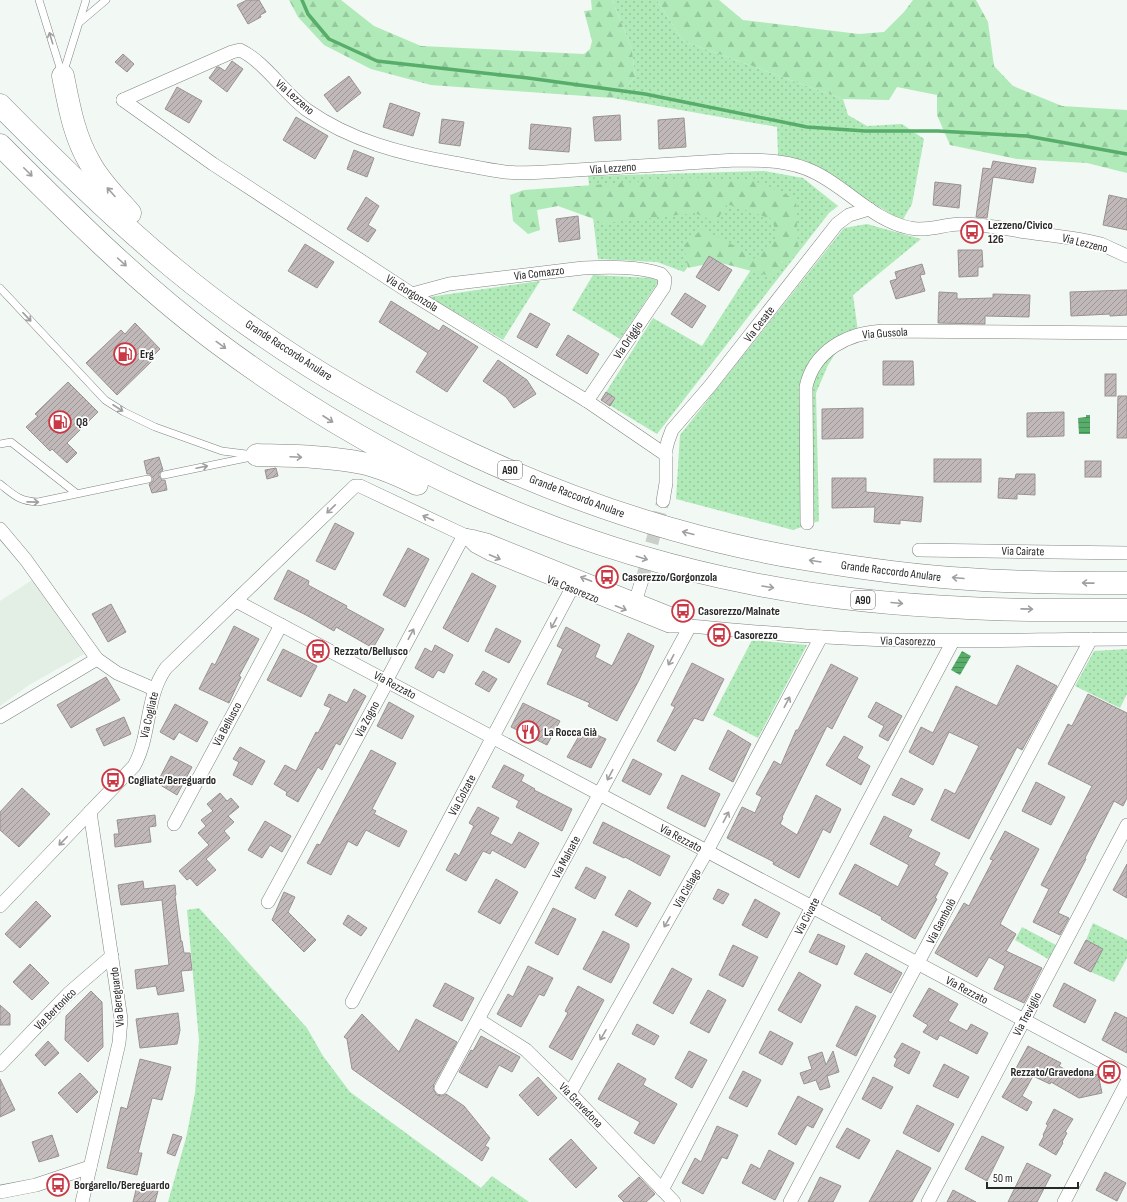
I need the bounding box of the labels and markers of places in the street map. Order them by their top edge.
place label: Lezzeno/Civico 126 [988,218,1053,247]
bus stop icon: Lezzeno/Civico 126 [959,219,985,245]
fuel station icon: Erg [112,341,138,367]
place label: Erg [140,347,154,362]
fuel station icon: Q8 [47,409,73,435]
place label: Q8 [76,415,88,430]
bus stop icon: Casorezzo/Gorgonzola [594,564,620,590]
place label: Casorezzo/Gorgonzola [622,570,717,585]
bus stop icon: Casorezzo/Malnate [670,598,696,624]
place label: Casorezzo/Malnate [698,604,780,619]
bus stop icon: Casorezzo [706,622,732,648]
place label: Casorezzo [734,628,778,643]
bus stop icon: Rezzato/Bellusco [305,638,331,664]
place label: Rezzato/Bellusco [334,644,408,659]
restaurant icon: La Rocca Già [515,719,541,745]
place label: La Rocca Già [544,725,597,740]
bus stop icon: Cogliate/Bereguardo [100,767,126,793]
place label: Cogliate/Bereguardo [128,773,216,788]
bus stop icon: Rezzato/Gravedona [1096,1059,1122,1085]
place label: Rezzato/Gravedona [1010,1065,1094,1080]
bus stop icon: Borgarello/Bereguardo [45,1172,71,1198]
place label: Borgarello/Bereguardo [74,1178,170,1193]

